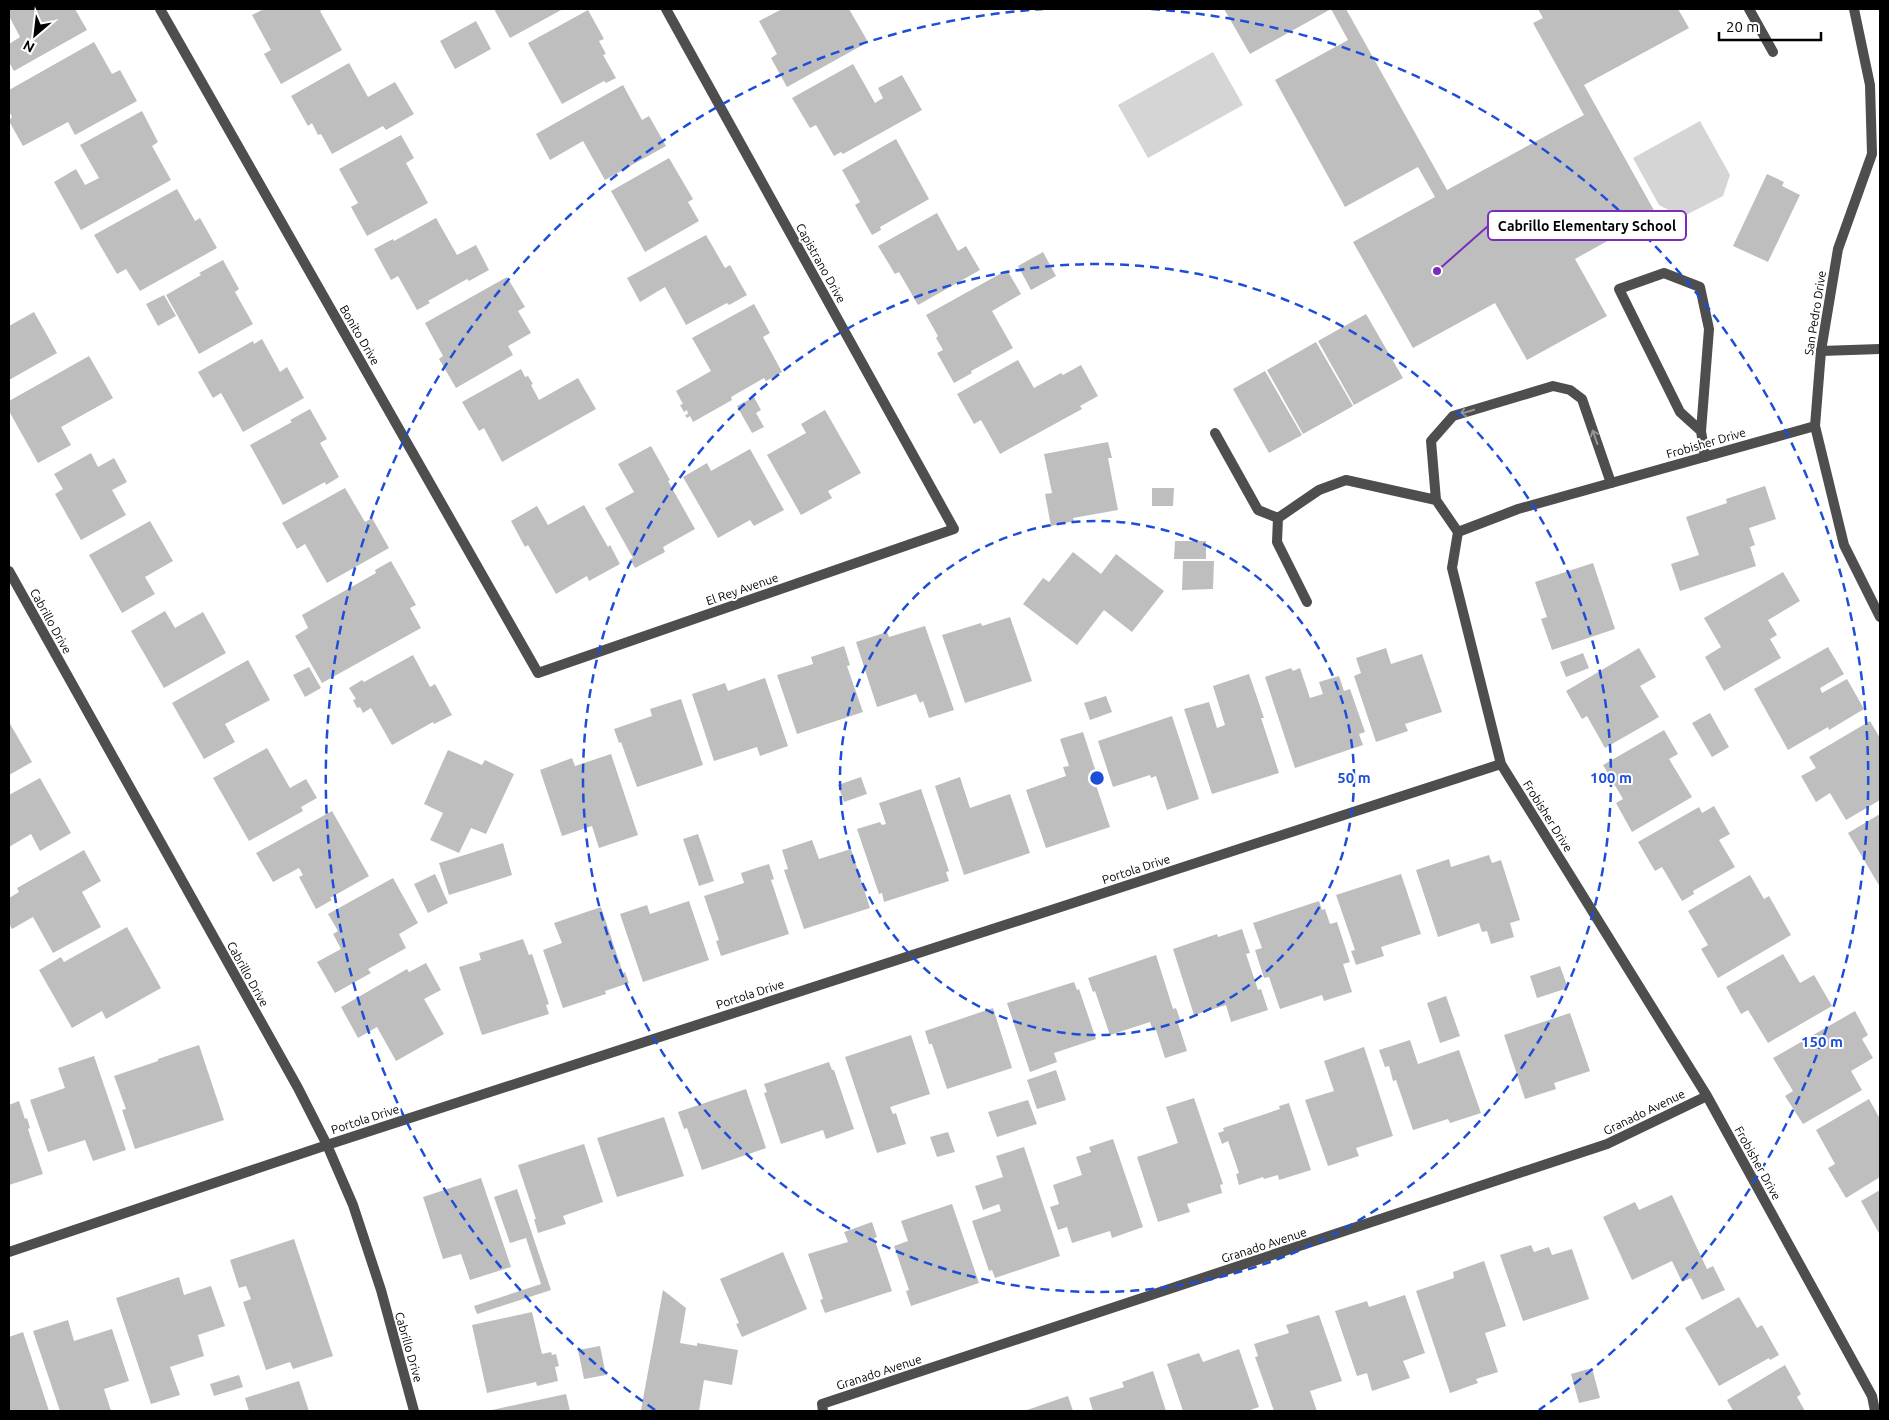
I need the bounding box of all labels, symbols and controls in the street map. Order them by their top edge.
north arrow [10,10,60,60]
scale bar [1719,10,1822,42]
text: 20 m [1726,18,1759,35]
text: N [21,37,37,56]
callout: Cabrillo Elementary School [1488,211,1686,240]
text: Cabrillo Elementary School [1498,218,1676,234]
street label: Capistrano Drive [794,221,848,305]
street label: San Pedro Drive [1802,270,1828,356]
street label: Bonito Drive [338,303,382,367]
one-way arrow [1459,407,1475,417]
street label: Frobisher Drive [1665,425,1747,461]
one-way arrow [1590,430,1599,445]
street label: El Rey Avenue [704,571,780,607]
street label: Cabrillo Drive [28,586,74,656]
centre of rings [1088,769,1106,787]
text: 50 m [1337,769,1371,786]
text: 100 m [1590,769,1632,786]
street label: Frobisher Drive [1521,778,1575,854]
street label: Portola Drive [1100,852,1172,886]
street label: Cabrillo Drive [225,939,271,1009]
street label: Portola Drive [714,977,786,1011]
text: 150 m [1801,1033,1843,1050]
street label: Granado Avenue [1601,1087,1687,1137]
street label: Portola Drive [329,1102,401,1136]
street label: Frobisher Drive [1732,1124,1784,1202]
street label: Granado Avenue [1220,1225,1308,1265]
street label: Cabrillo Drive [393,1310,425,1384]
street label: Granado Avenue [835,1352,923,1392]

